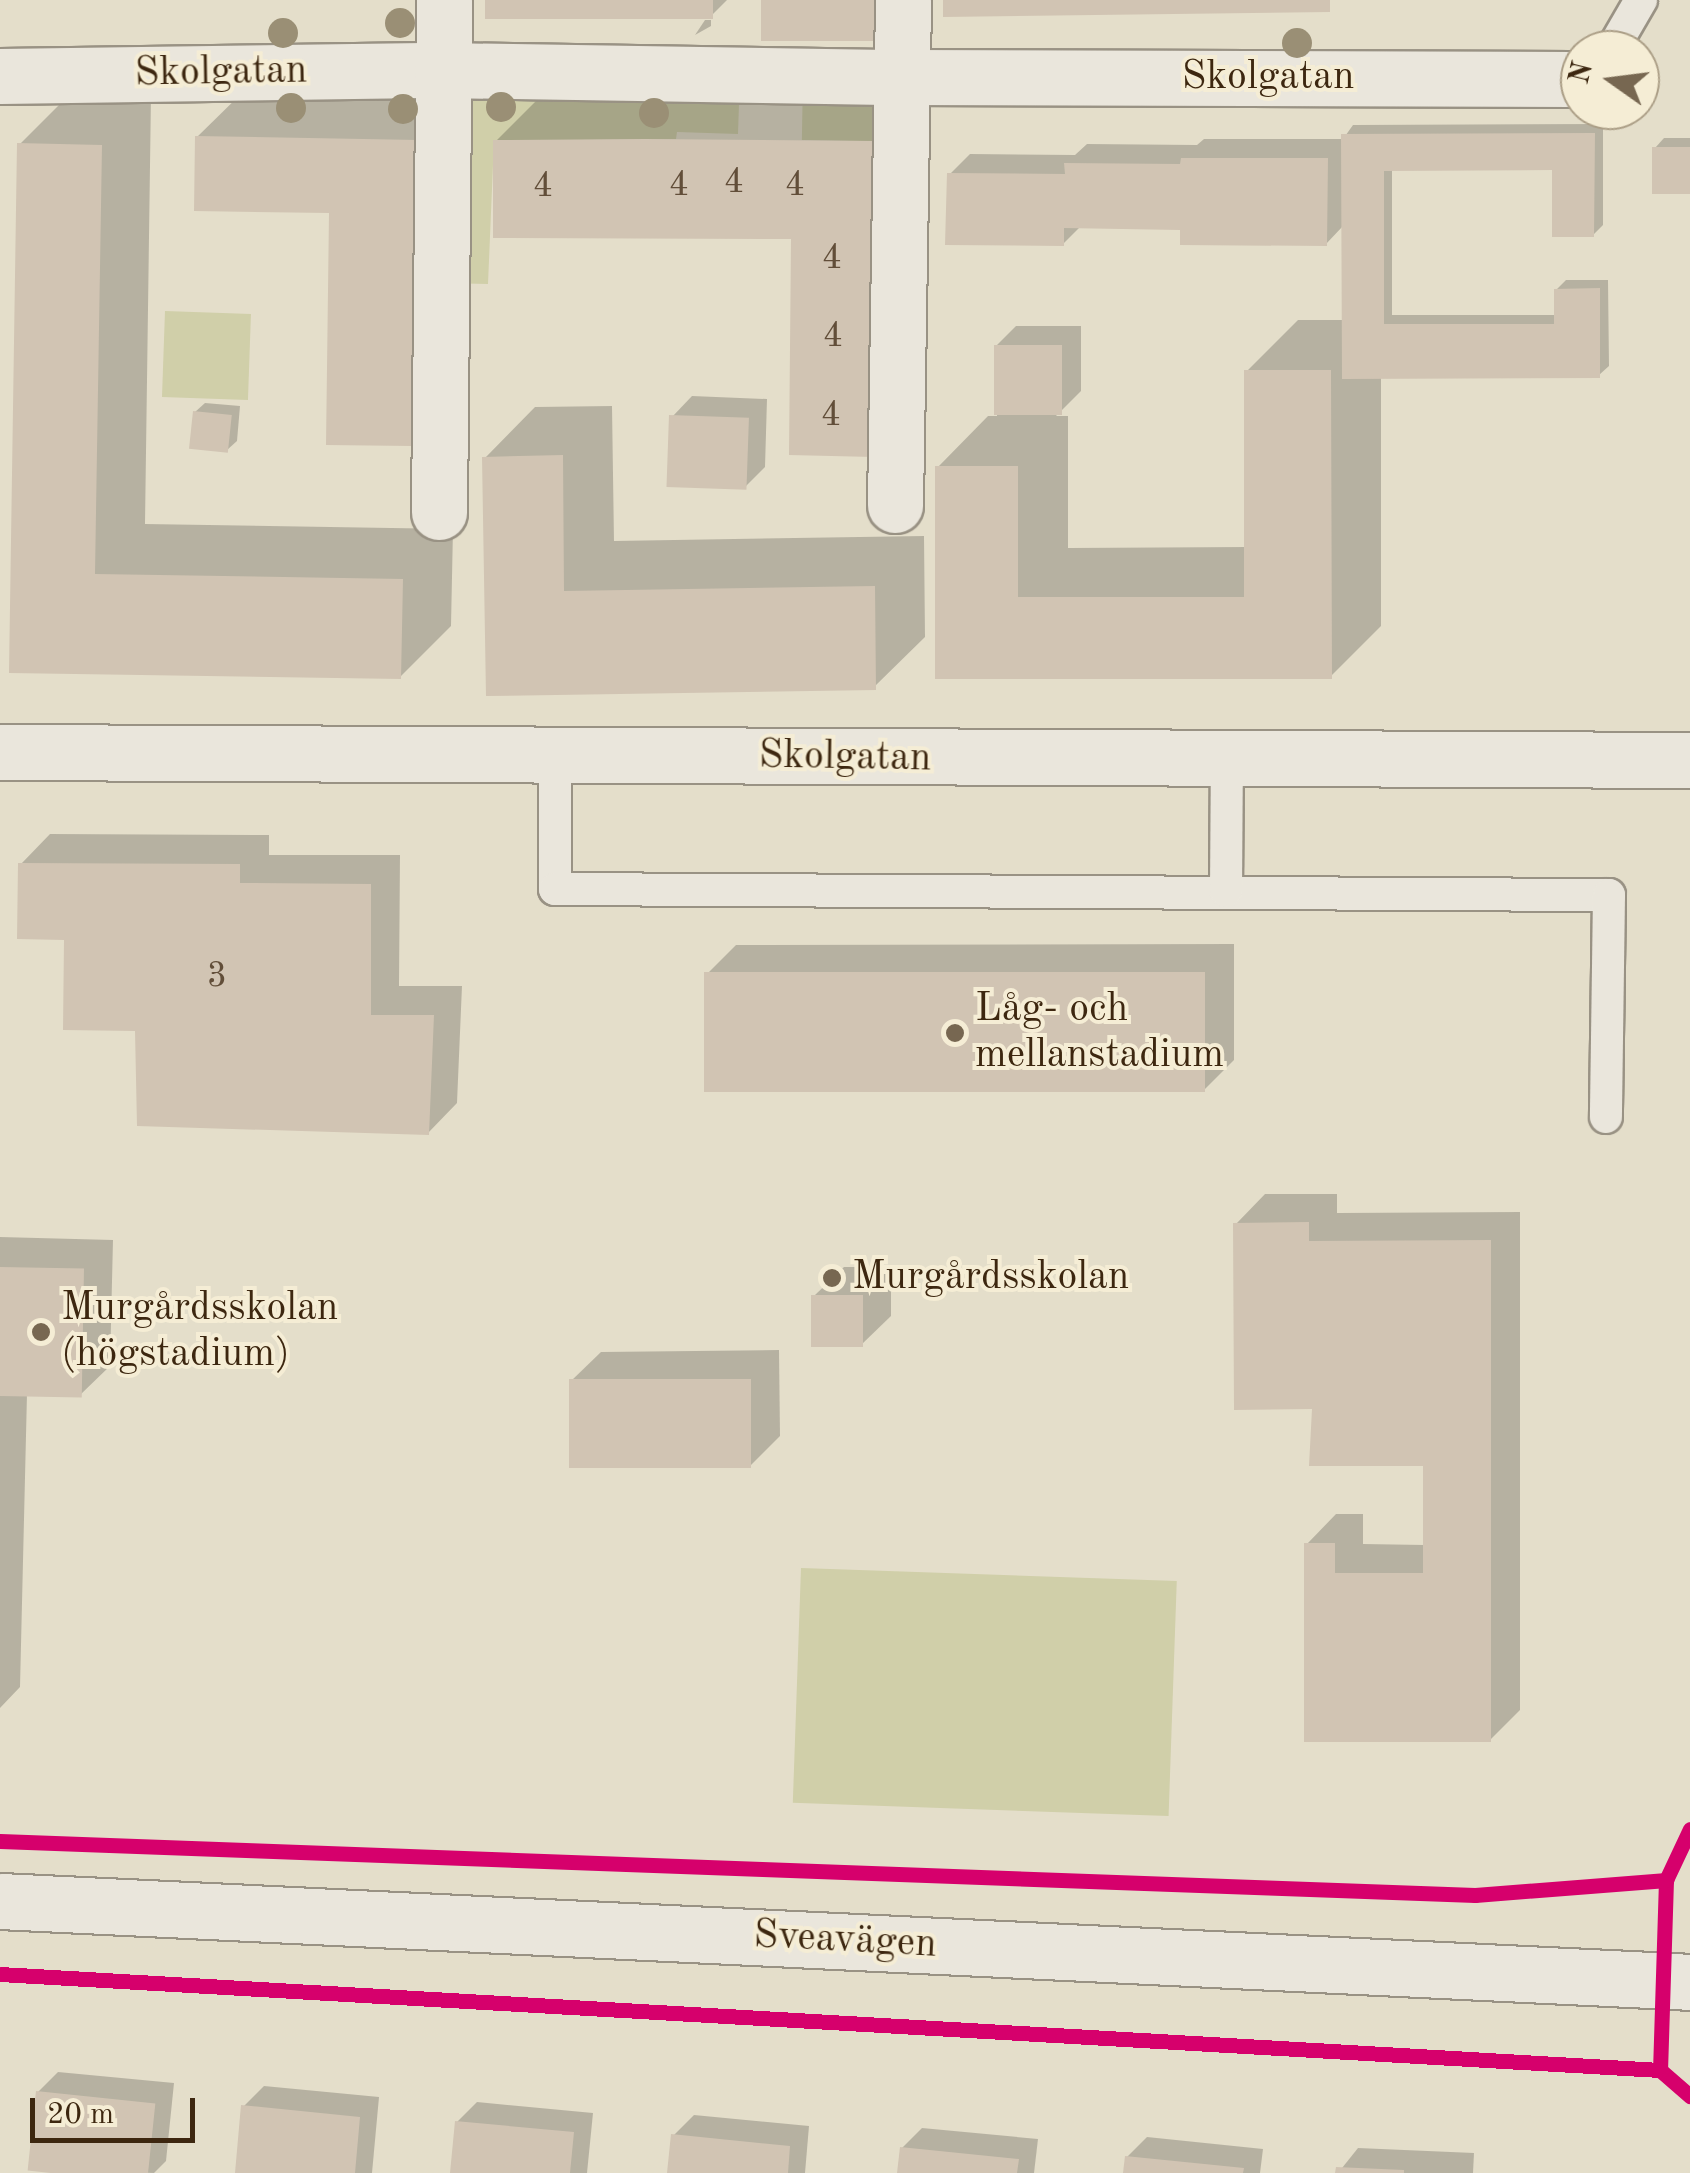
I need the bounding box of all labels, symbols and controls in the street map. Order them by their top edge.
north arrow [1560,30,1660,130]
street label: Skolgatan [134,47,308,99]
street label: Skolgatan [1182,54,1354,102]
text: N [1567,59,1599,87]
house number: 4 [724,162,744,204]
house number: 4 [669,165,689,207]
house number: 4 [785,165,805,207]
house number: 4 [533,166,553,208]
house number: 4 [822,238,842,280]
house number: 4 [823,316,843,358]
house number: 4 [821,395,841,437]
street label: Skolgatan [758,732,932,784]
house number: 3 [207,956,227,998]
place label: Låg- och mellanstadium [975,986,1224,1080]
marker: Låg- och mellanstadium [944,1022,966,1044]
place label: Murgårdsskolan [852,1254,1129,1302]
marker: Murgårdsskolan [821,1267,843,1289]
place label: Murgårdsskolan (högstadium) [61,1285,338,1379]
marker: Murgårdsskolan (högstadium) [30,1321,52,1343]
street label: Sveavägen [752,1912,938,1970]
scale bar [35,2078,200,2140]
text: 20 m [47,2100,114,2130]

